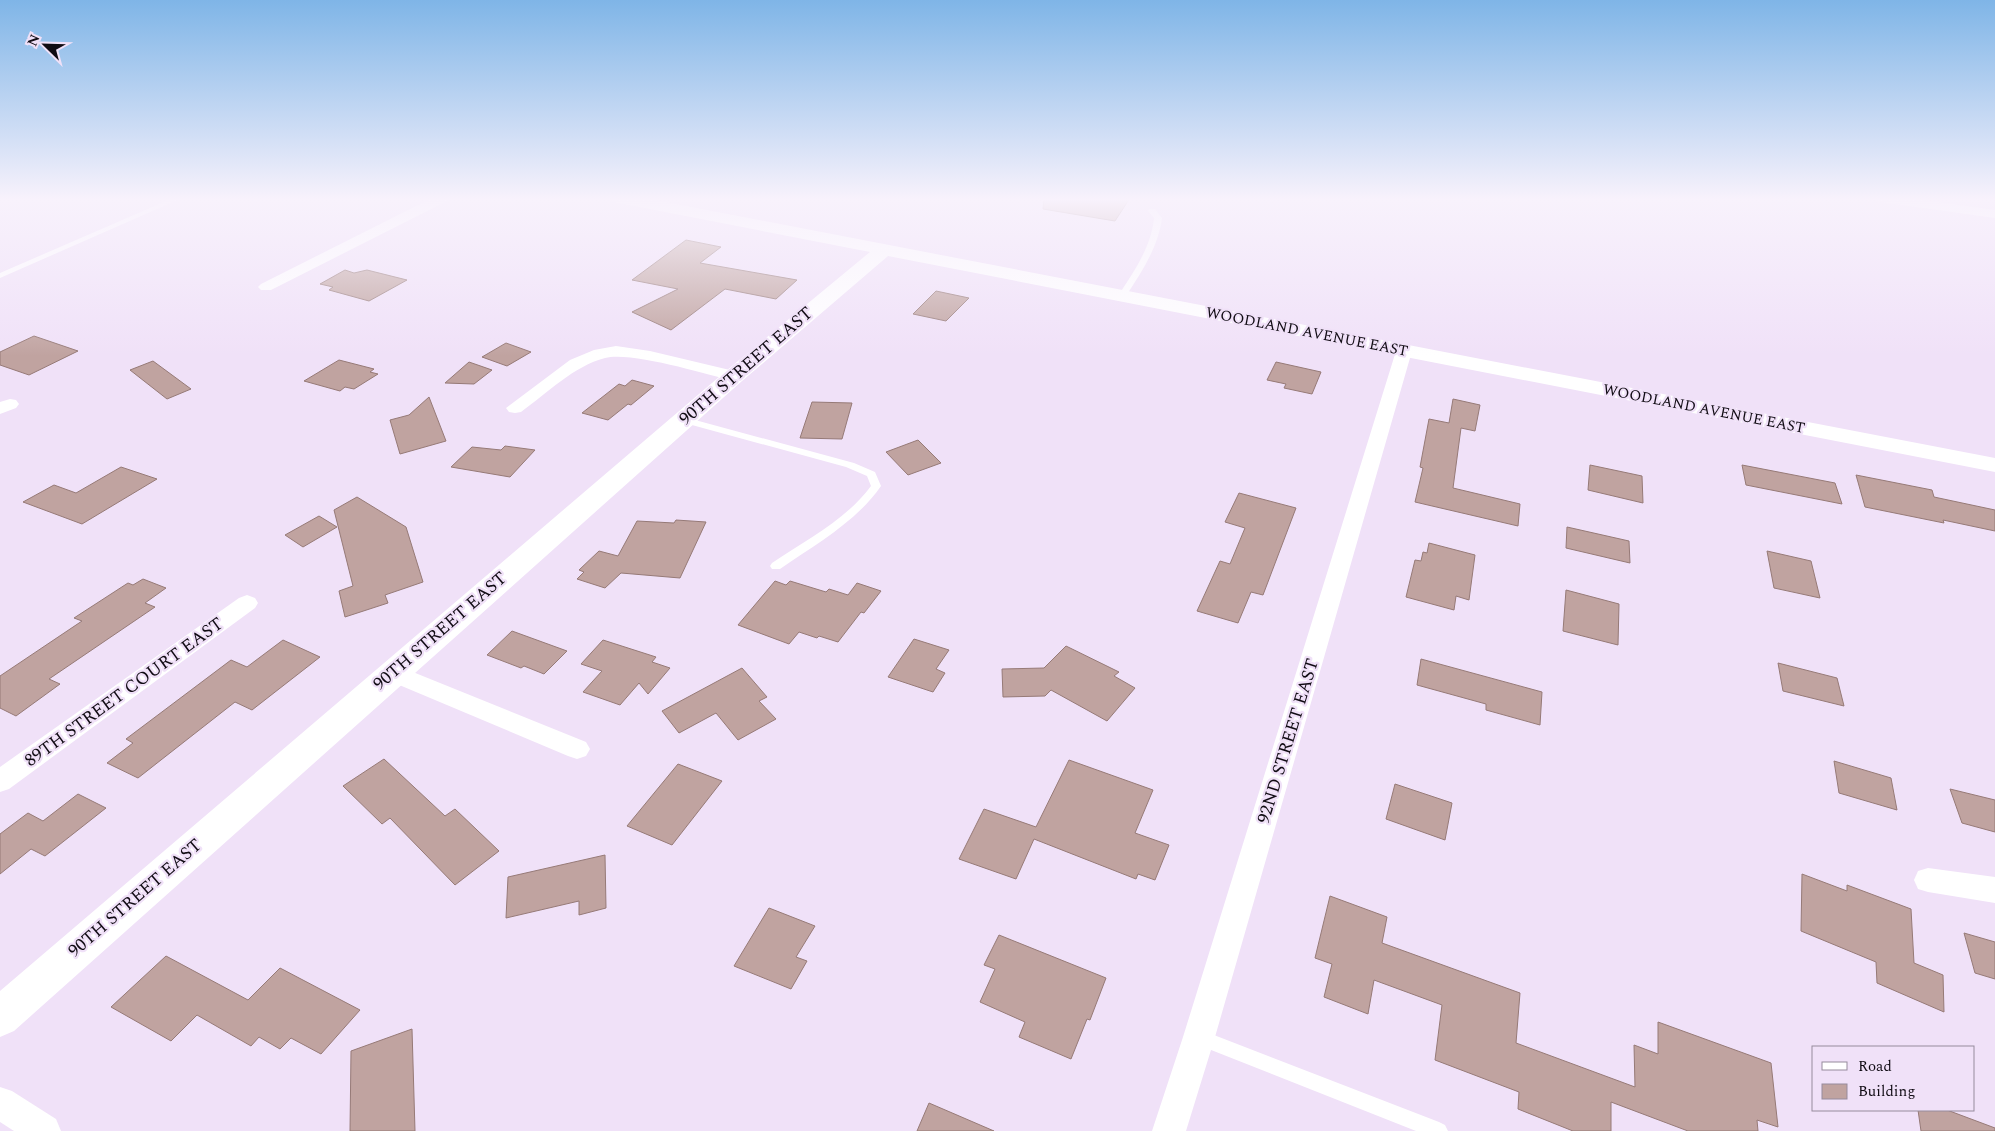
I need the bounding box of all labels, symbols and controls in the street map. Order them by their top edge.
north arrow [20,20,70,70]
text: N [22,31,45,49]
street label: 90TH STREET EAST [673,300,819,432]
street label: WOODLAND AVENUE EAST [1204,301,1410,363]
street label: WOODLAND AVENUE EAST [1601,378,1807,440]
street label: 90TH STREET EAST [367,565,513,697]
street label: 89TH STREET COURT EAST [19,610,229,774]
street label: 92ND STREET EAST [1250,655,1326,827]
street label: 90TH STREET EAST [62,832,208,964]
legend [1812,1046,1975,1111]
text: Road [1858,1055,1892,1078]
text: Building [1858,1080,1915,1103]

